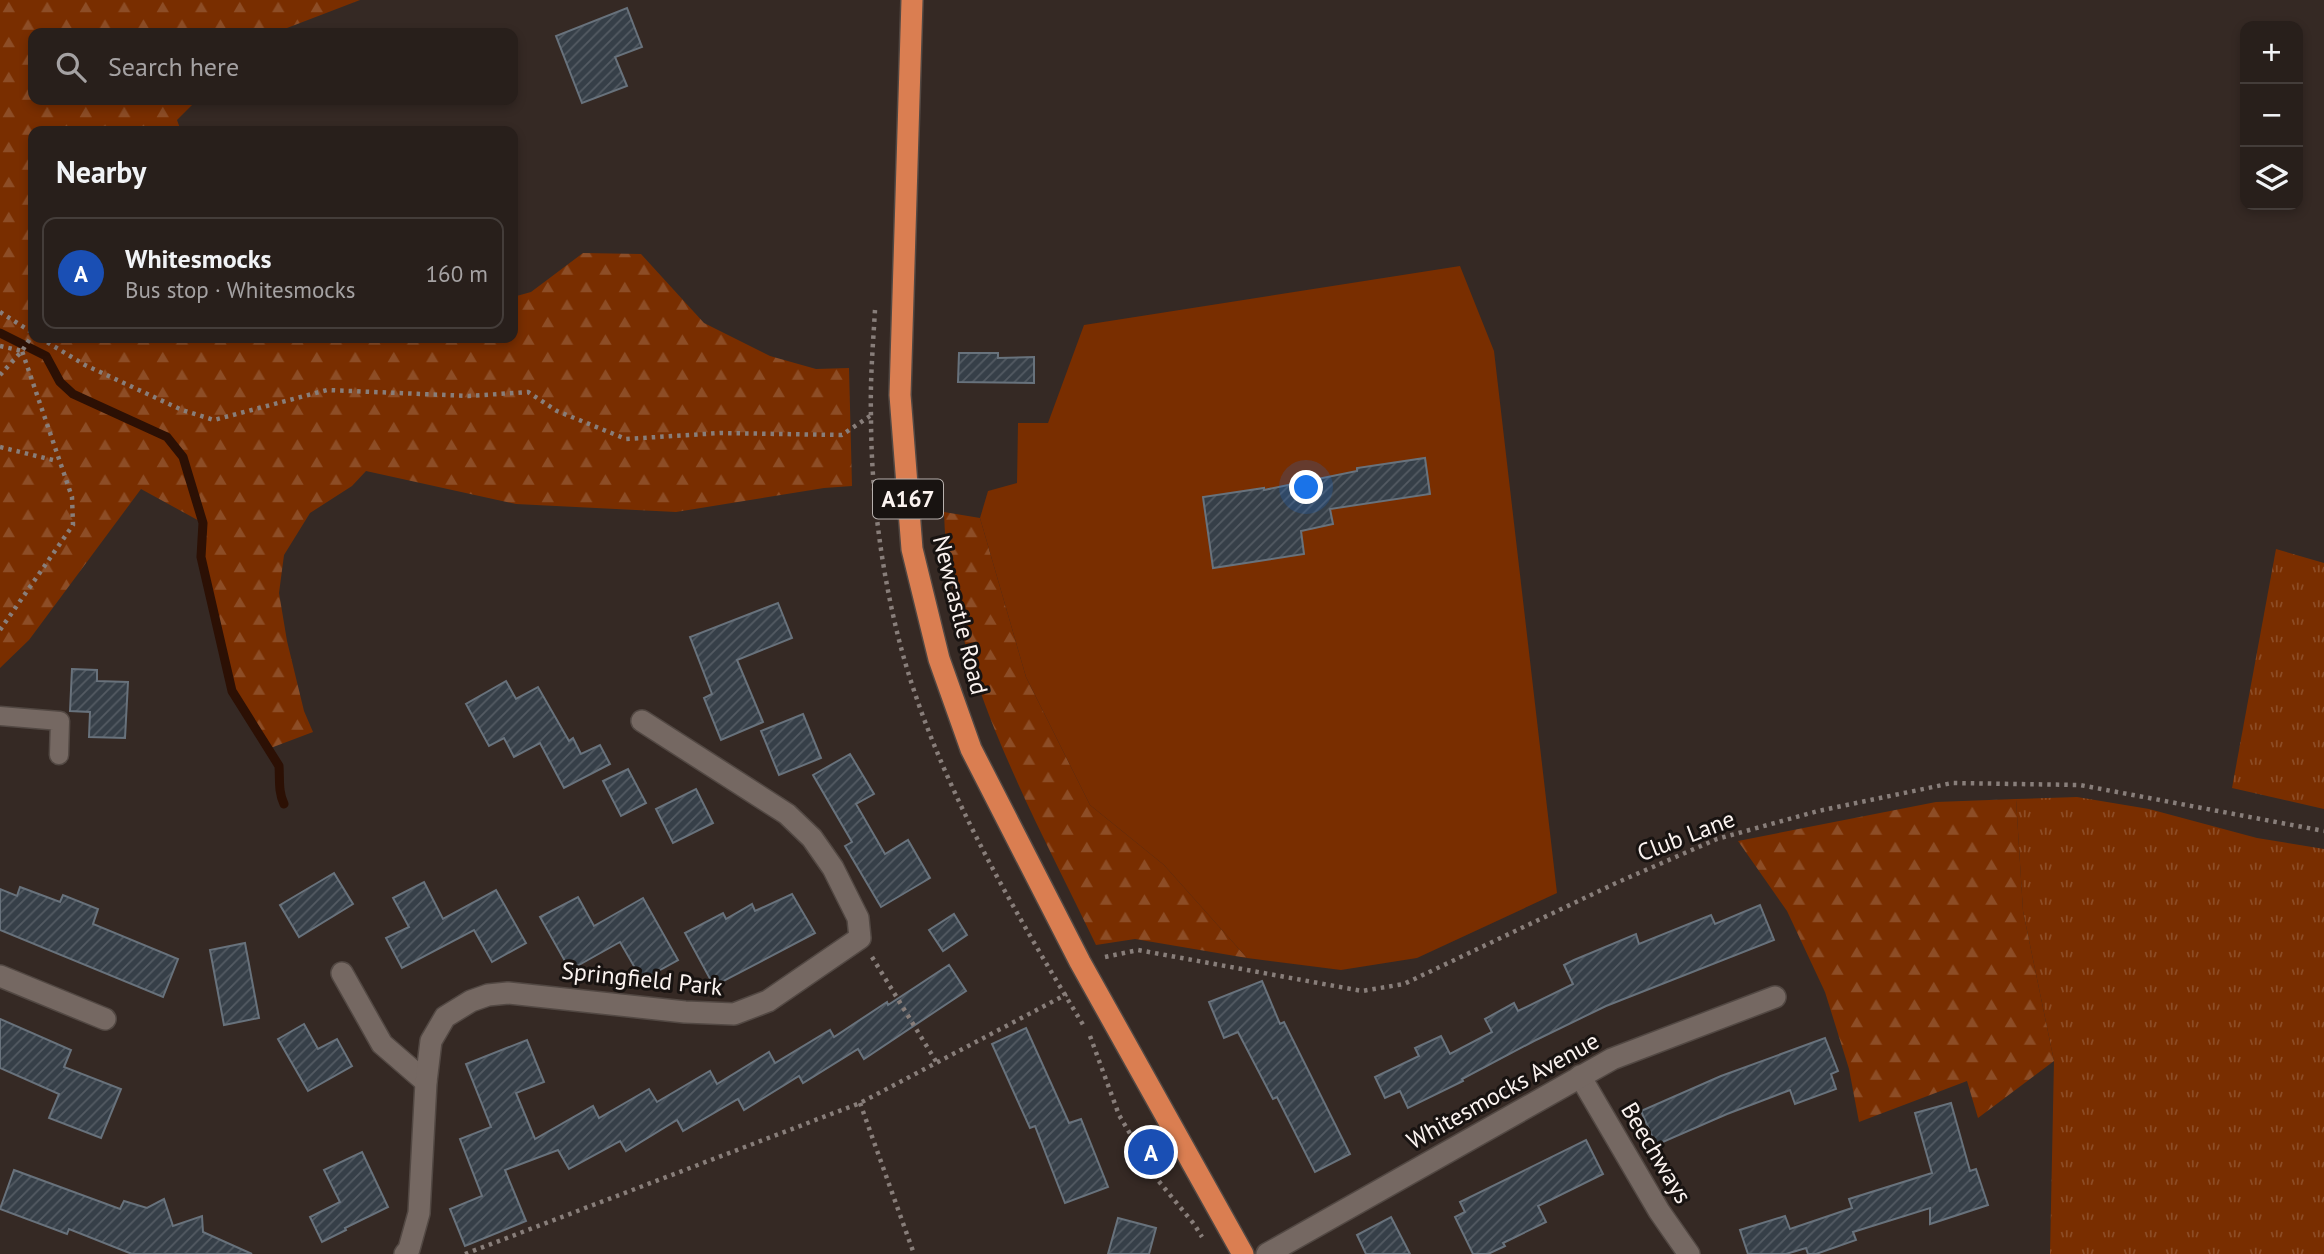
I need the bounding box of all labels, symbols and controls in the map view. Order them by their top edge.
map controls [2240,21,2303,210]
button: + [2240,21,2303,84]
search box [28,28,518,105]
icon: search [52,48,90,86]
text: Search here [108,50,239,83]
button: − [2240,84,2303,147]
button: layers [2240,147,2303,210]
text: Nearby [56,152,146,191]
text: Whitesmocks [125,242,272,275]
text: A [74,259,88,288]
text: 160 m [426,259,488,288]
text: Bus stop · Whitesmocks [125,275,355,304]
your location [1289,470,1323,504]
road number: A167 [873,480,943,519]
street label: Newcastle Road [926,532,995,698]
street label: Club Lane [1633,803,1739,868]
street label: Springfield Park [560,955,725,1002]
street label: Whitesmocks Avenue [1401,1025,1604,1156]
street label: Beechways [1614,1096,1699,1209]
pin: A [1128,1126,1174,1178]

